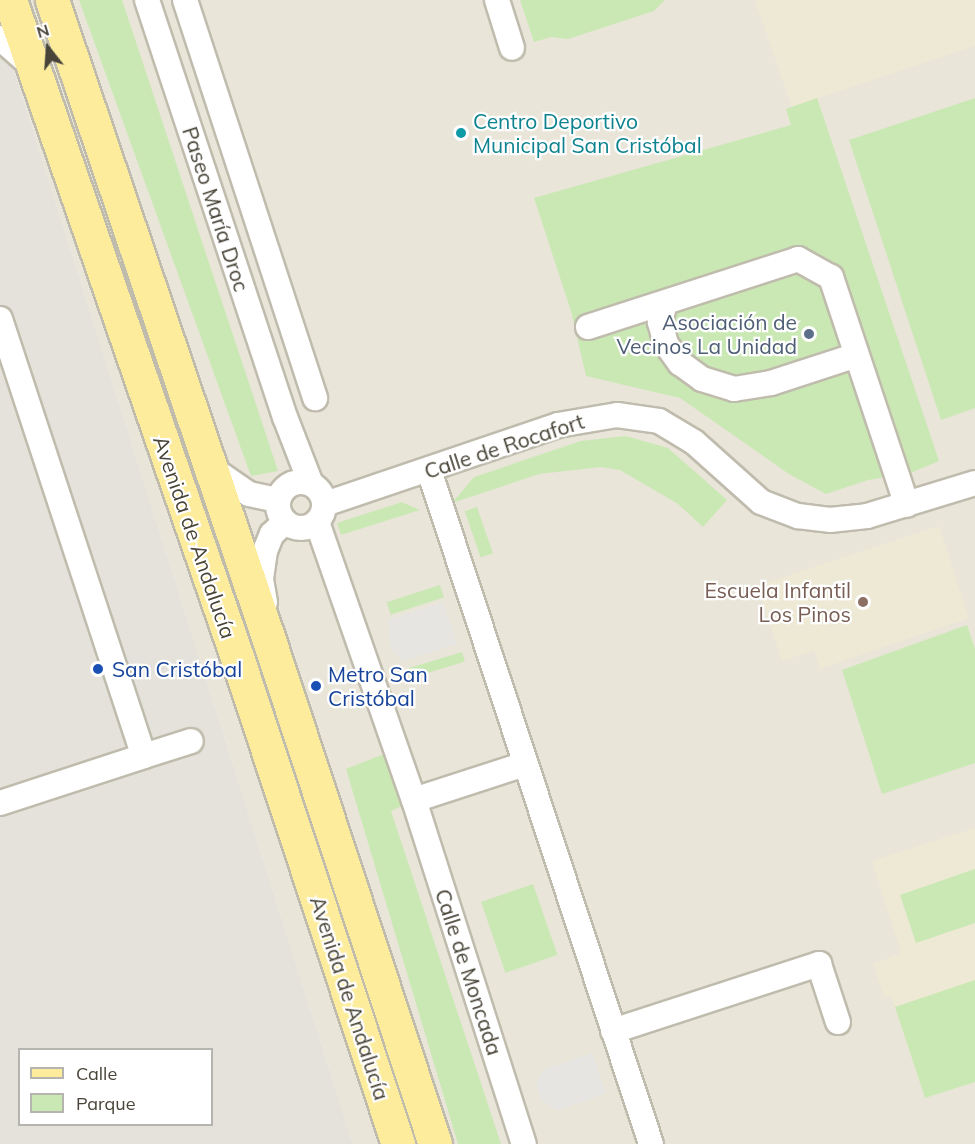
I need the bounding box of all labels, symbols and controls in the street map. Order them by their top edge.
north arrow [18,18,78,78]
text: N [34,19,51,42]
place label: Centro Deportivo Municipal San Cristóbal [473,108,702,158]
street label: Paseo María Droc [177,123,255,295]
marker: Centro Deportivo Municipal San Cristóbal [454,126,468,140]
place label: Asociación de Vecinos La Unidad [617,309,797,359]
marker: Asociación de Vecinos La Unidad [802,327,816,341]
street label: Calle de Rocafort [421,408,587,484]
street label: Avenida de Andalucía [148,432,242,642]
place label: Escuela Infantil Los Pinos [704,577,851,627]
marker: Escuela Infantil Los Pinos [856,595,870,609]
place label: San Cristóbal [112,656,242,682]
marker: San Cristóbal [89,660,107,678]
place label: Metro San Cristóbal [328,661,428,711]
marker: Metro San Cristóbal [309,679,323,693]
street label: Calle de Moncada [430,886,508,1058]
street label: Avenida de Andalucía [305,893,395,1103]
legend [18,1048,213,1126]
text: Calle [76,1062,117,1085]
text: Parque [76,1092,135,1115]

